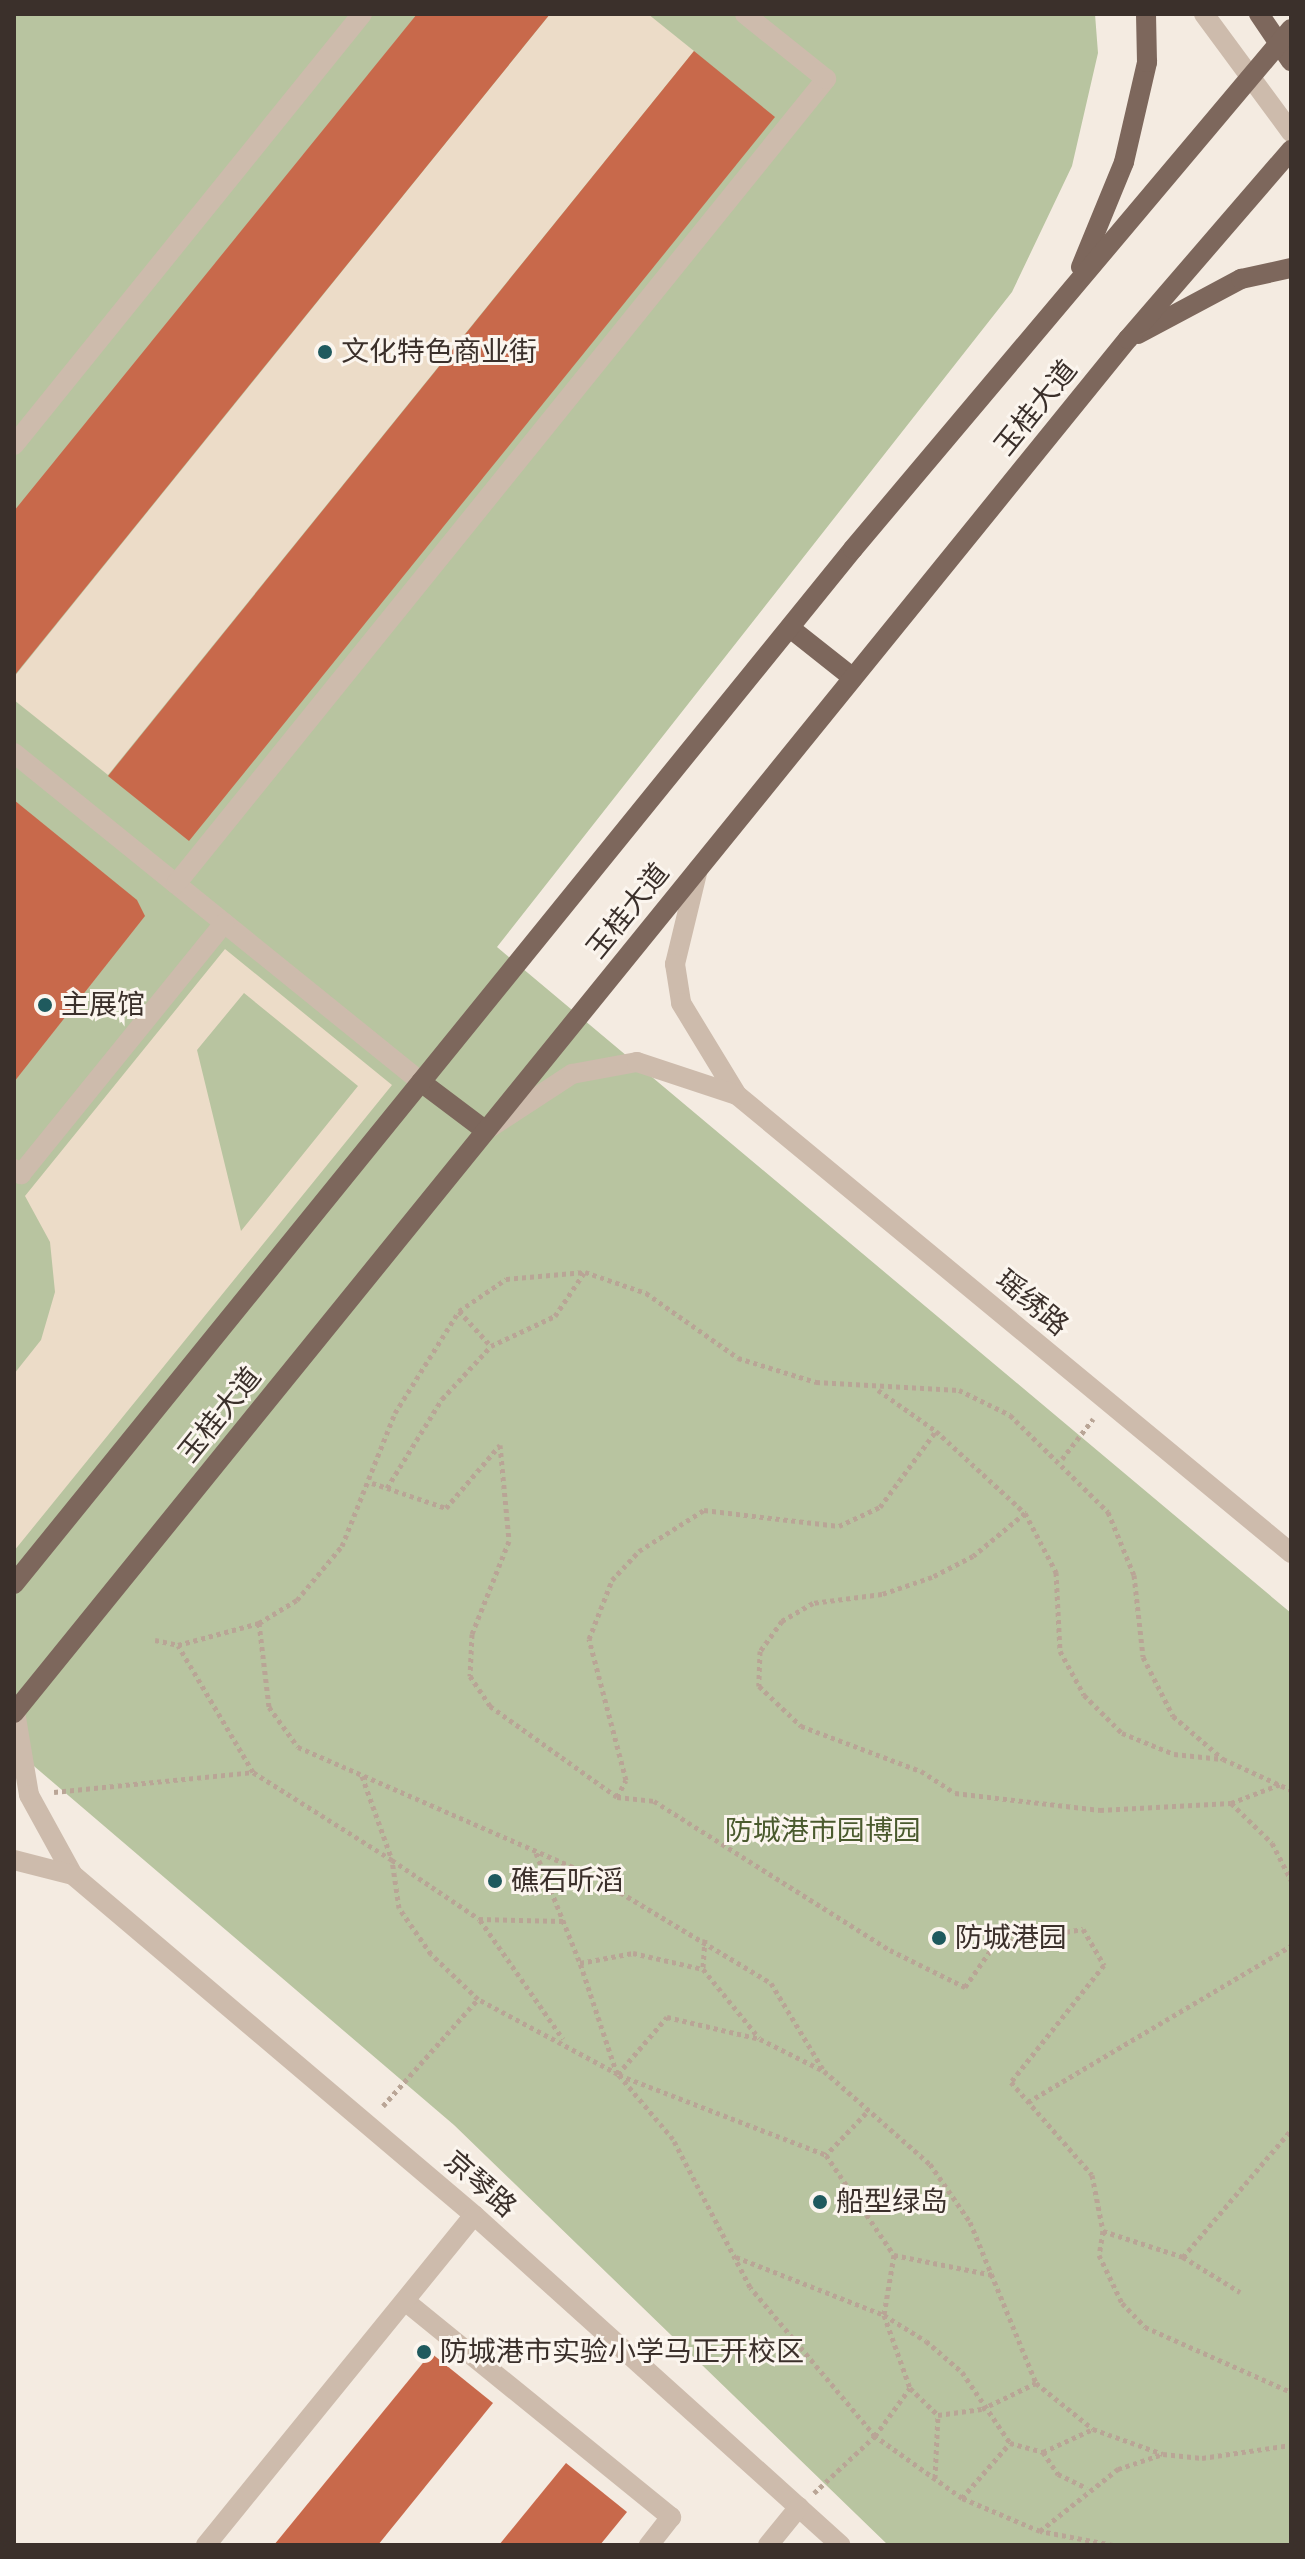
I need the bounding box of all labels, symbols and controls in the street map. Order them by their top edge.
place label: 文化特色商业街 [341,335,537,369]
marker: 文化特色商业街 [316,343,334,361]
street label: 玉桂大道 [988,354,1084,462]
street label: 玉桂大道 [580,857,676,965]
place label: 主展馆 [61,988,145,1022]
marker: 主展馆 [36,996,54,1014]
street label: 瑶绣路 [989,1263,1075,1343]
street label: 玉桂大道 [172,1361,268,1469]
park label: 防城港市园博园 [725,1814,921,1848]
place label: 礁石听滔 [511,1864,623,1898]
marker: 礁石听滔 [486,1872,504,1890]
place label: 防城港园 [955,1921,1067,1955]
marker: 防城港园 [930,1929,948,1947]
street label: 京琴路 [437,2144,523,2224]
place label: 船型绿岛 [836,2185,948,2219]
marker: 船型绿岛 [811,2193,829,2211]
place label: 防城港市实验小学马正开校区 [440,2335,804,2369]
marker: 防城港市实验小学马正开校区 [415,2343,433,2361]

